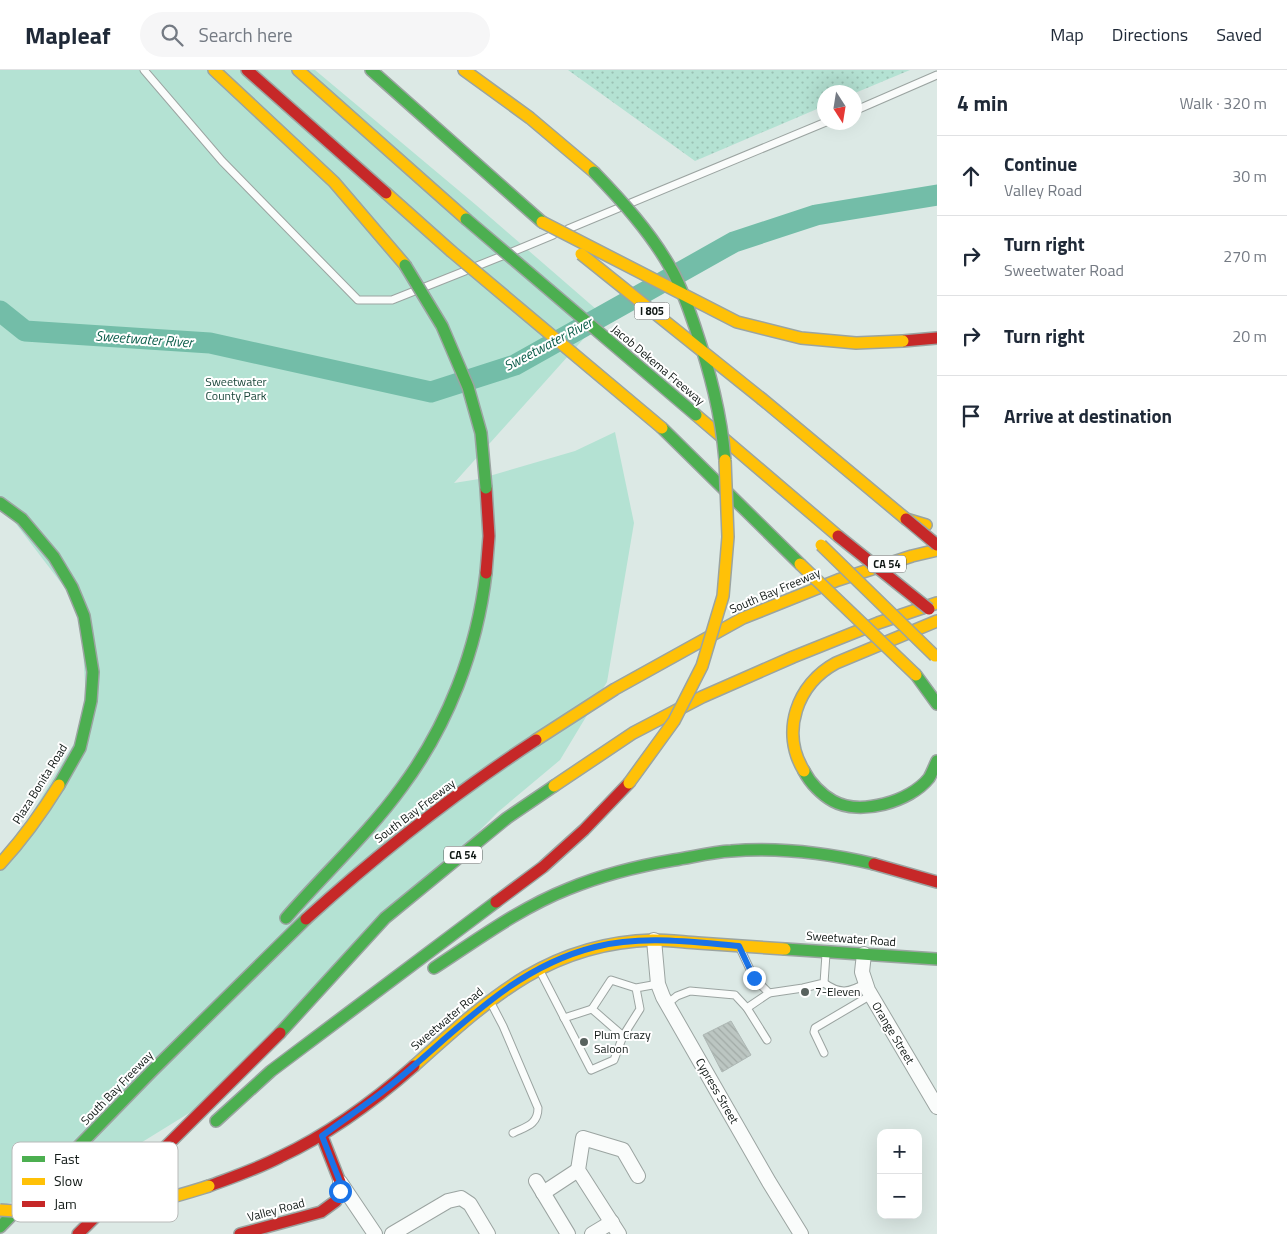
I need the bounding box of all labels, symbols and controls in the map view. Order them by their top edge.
search box [140,12,490,57]
text: Mapleaf [25,17,110,53]
text: Search here [198,20,293,49]
icon: search [158,21,186,49]
text: Map [1050,21,1084,48]
text: Directions [1112,21,1188,48]
text: Saved [1216,21,1262,48]
north arrow [817,85,862,130]
text: 4 min [957,87,1008,119]
text: Walk · 320 m [1179,91,1267,115]
text: Continue [1004,149,1077,178]
icon: ahead [957,162,985,190]
text: 30 m [1232,164,1267,188]
text: Valley Road [1004,178,1082,202]
text: Turn right [1004,229,1085,258]
icon: right [957,242,985,270]
text: 270 m [1223,244,1267,268]
text: Sweetwater Road [1004,258,1124,282]
road number: I 805 [634,302,670,320]
water label: Sweetwater River [500,311,597,376]
street label: Jacob Dekema Freeway [607,320,709,410]
text: Turn right [1004,321,1085,350]
icon: right [957,322,985,350]
text: 20 m [1232,324,1267,348]
water label: Sweetwater River [95,325,195,352]
park label: Sweetwater County Park [205,372,267,405]
text: Arrive at destination [1004,401,1172,430]
icon: arrive [957,402,985,430]
road number: CA 54 [868,556,906,572]
street label: South Bay Freeway [726,563,823,618]
street label: Plaza Bonita Road [7,740,72,828]
street label: South Bay Freeway [370,774,459,847]
road number: CA 54 [444,846,482,864]
street label: Sweetwater Road [806,926,897,951]
route end [743,967,766,990]
street label: Sweetwater Road [406,982,487,1055]
place label: 7-Eleven [815,982,861,1001]
marker: 7-Eleven [799,986,811,998]
street label: Orange Street [867,998,920,1068]
place label: Plum Crazy Saloon [594,1025,651,1058]
marker: Plum Crazy Saloon [578,1036,590,1048]
street label: South Bay Freeway [76,1046,157,1129]
street label: Cypress Street [691,1054,744,1128]
map controls [877,1129,922,1219]
button: + [877,1129,922,1174]
legend [12,1142,178,1222]
text: Fast [54,1148,79,1169]
text: Slow [54,1170,83,1191]
button: − [877,1174,922,1219]
route start [329,1180,352,1203]
text: Jam [54,1193,77,1214]
street label: Valley Road [245,1193,307,1226]

